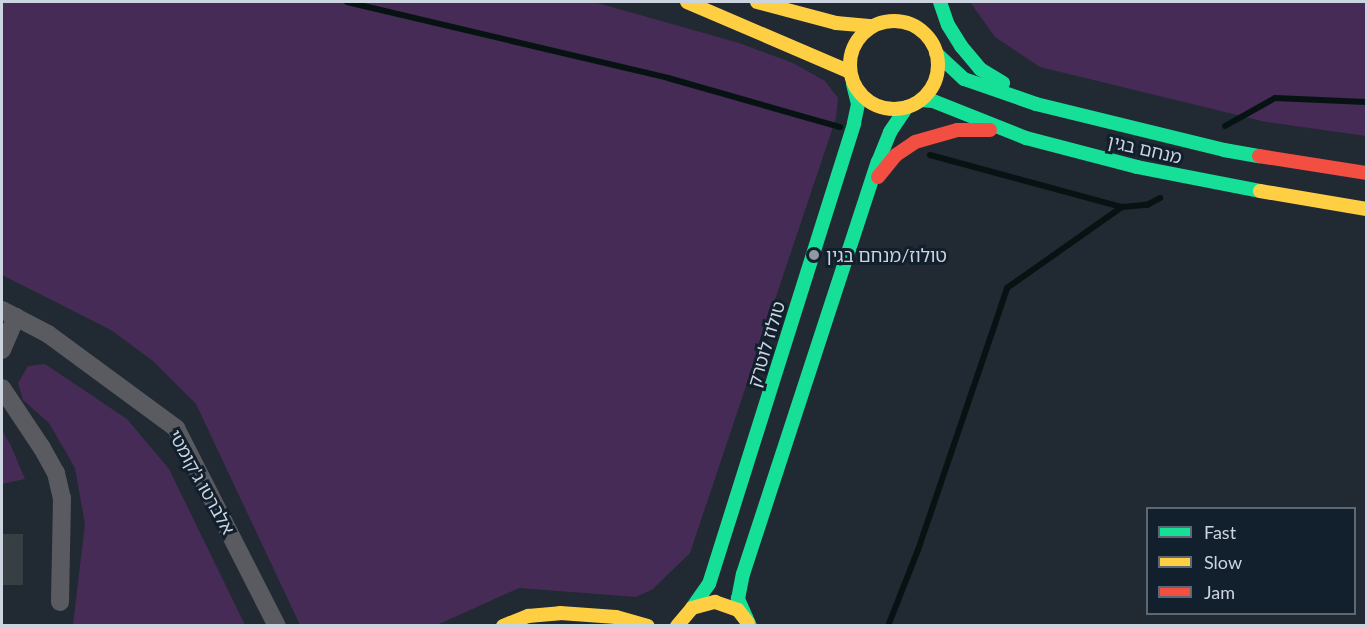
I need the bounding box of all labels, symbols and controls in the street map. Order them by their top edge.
street label: מנחם בגין [1106,130,1184,168]
place label: טולוז/מנחם בגין [826,244,947,266]
marker: טולוז/מנחם בגין [807,248,821,262]
street label: טולוז לוטרק [743,298,789,390]
street label: אלברטו ג'קומטי [164,426,240,538]
legend [1146,507,1356,615]
text: Fast [1204,521,1236,543]
text: Slow [1204,551,1242,573]
text: Jam [1204,581,1235,603]

